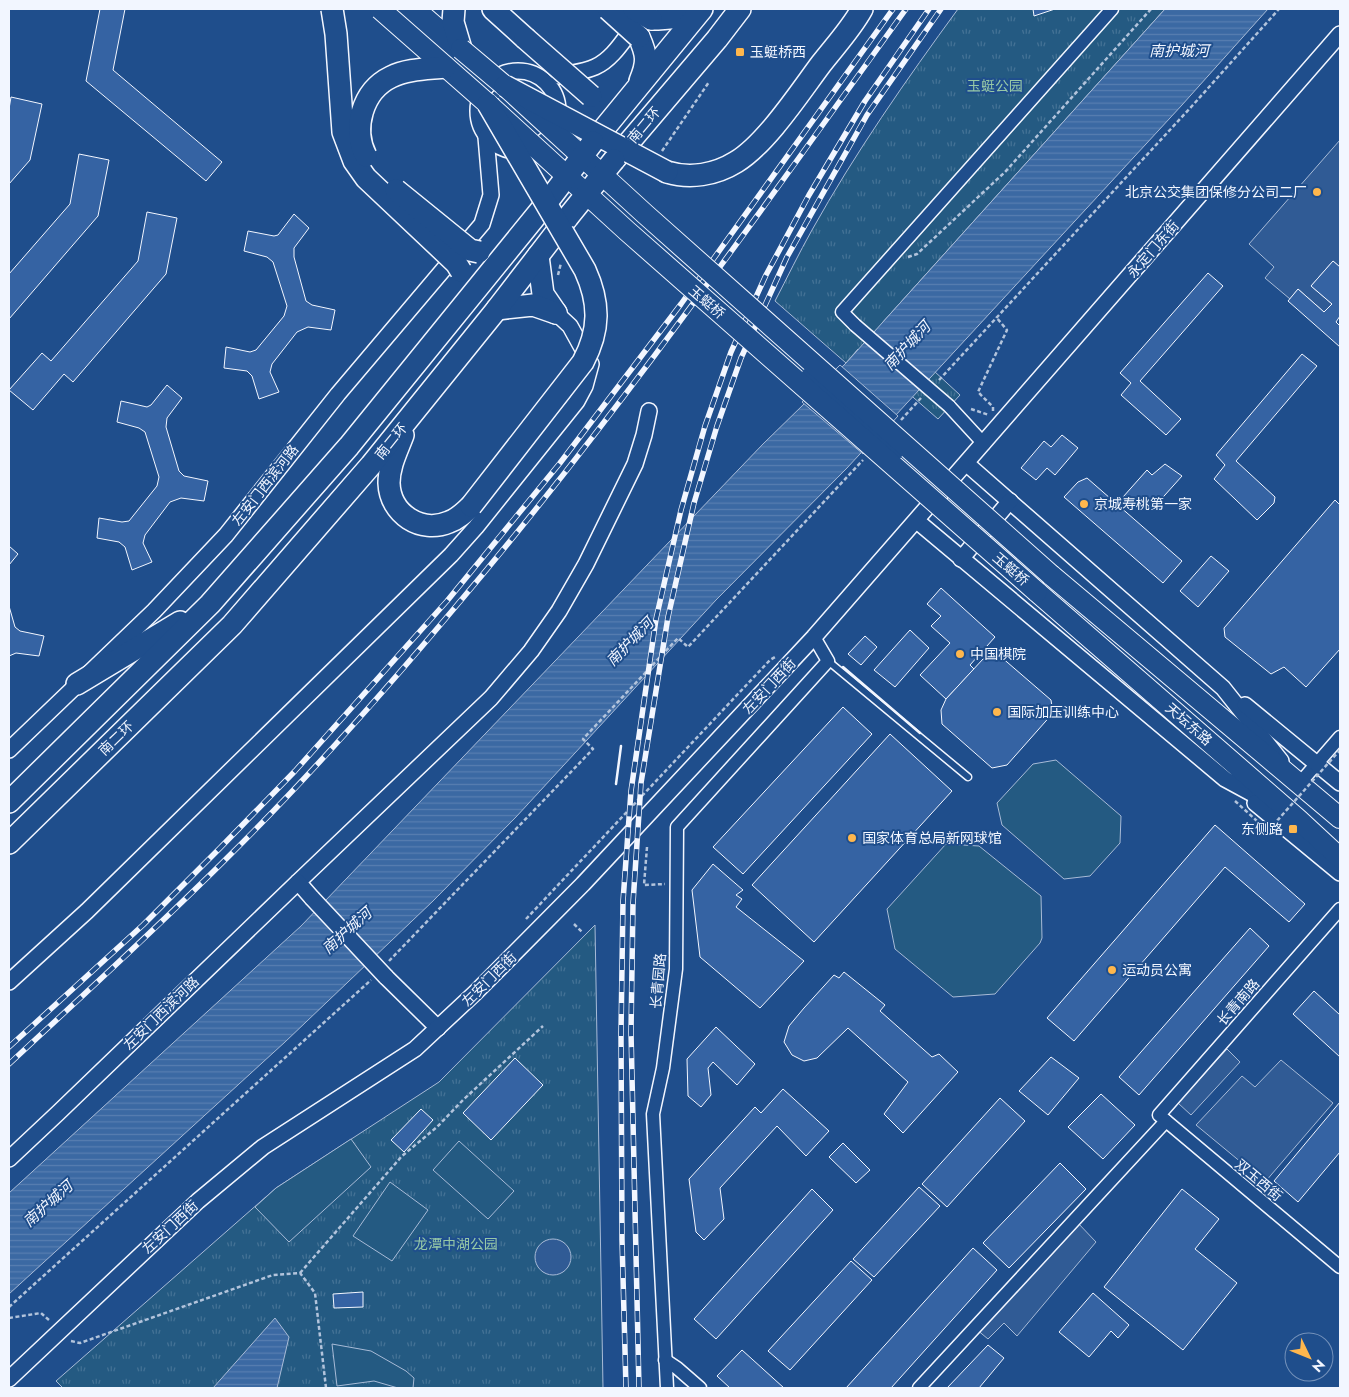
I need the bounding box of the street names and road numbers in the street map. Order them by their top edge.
street label: 南二环 [623,102,665,148]
street label: 永定门东街 [1122,216,1184,282]
street label: 玉蜓桥 [685,281,729,323]
street label: 南二环 [370,418,412,464]
street label: 左安门西滨河路 [227,440,303,530]
street label: 玉蜓桥 [989,548,1033,590]
street label: 左安门西街 [738,654,800,718]
street label: 天坛东路 [1161,698,1217,750]
street label: 南二环 [94,716,138,760]
street label: 左安门西街 [457,947,521,1011]
street label: 长青园路 [646,952,670,1010]
street label: 左安门西滨河路 [119,972,203,1054]
street label: 长青南路 [1212,974,1264,1030]
street label: 双玉西街 [1231,1154,1287,1206]
street label: 左安门西街 [138,1196,202,1258]

